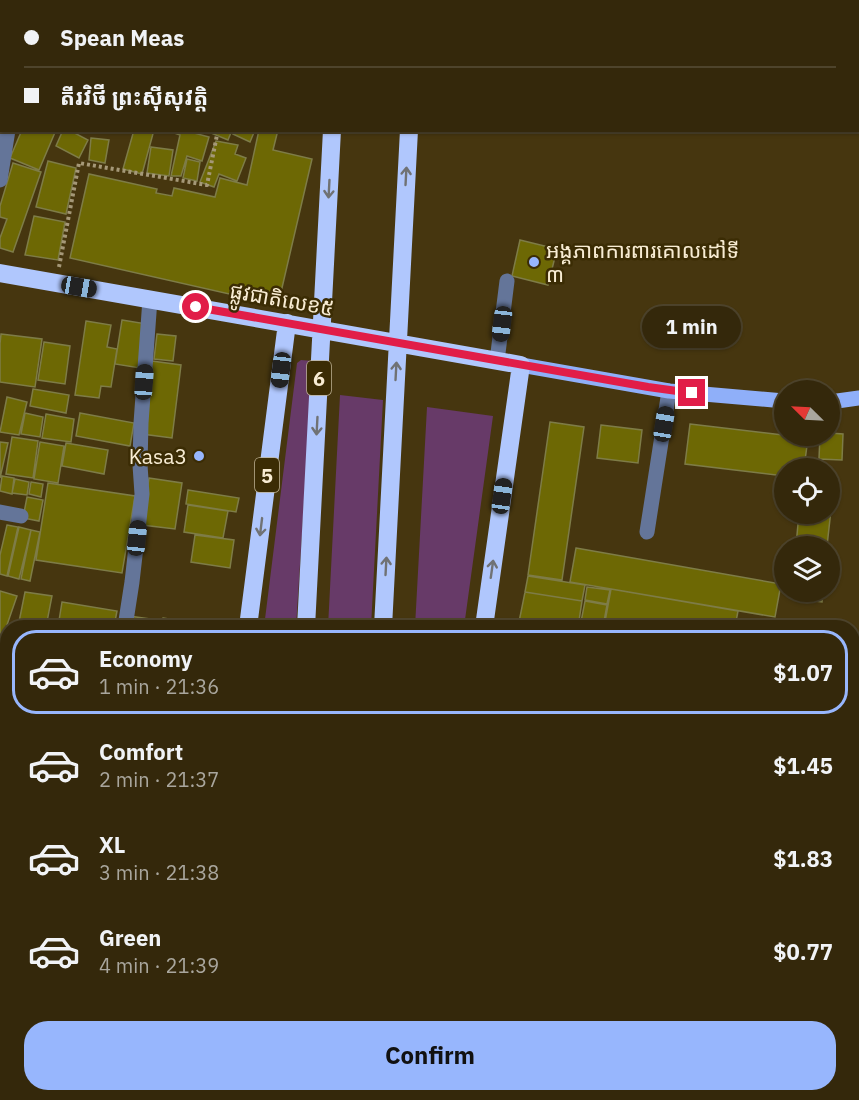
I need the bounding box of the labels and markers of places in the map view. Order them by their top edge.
place label: អង្គភាពការពារគោលដៅទី ៣ [546,236,739,288]
marker: អង្គភាពការពារគោលដៅទី ៣ [527,255,541,269]
place label: Kasa3 [129,442,187,470]
marker: Kasa3 [192,449,206,463]

